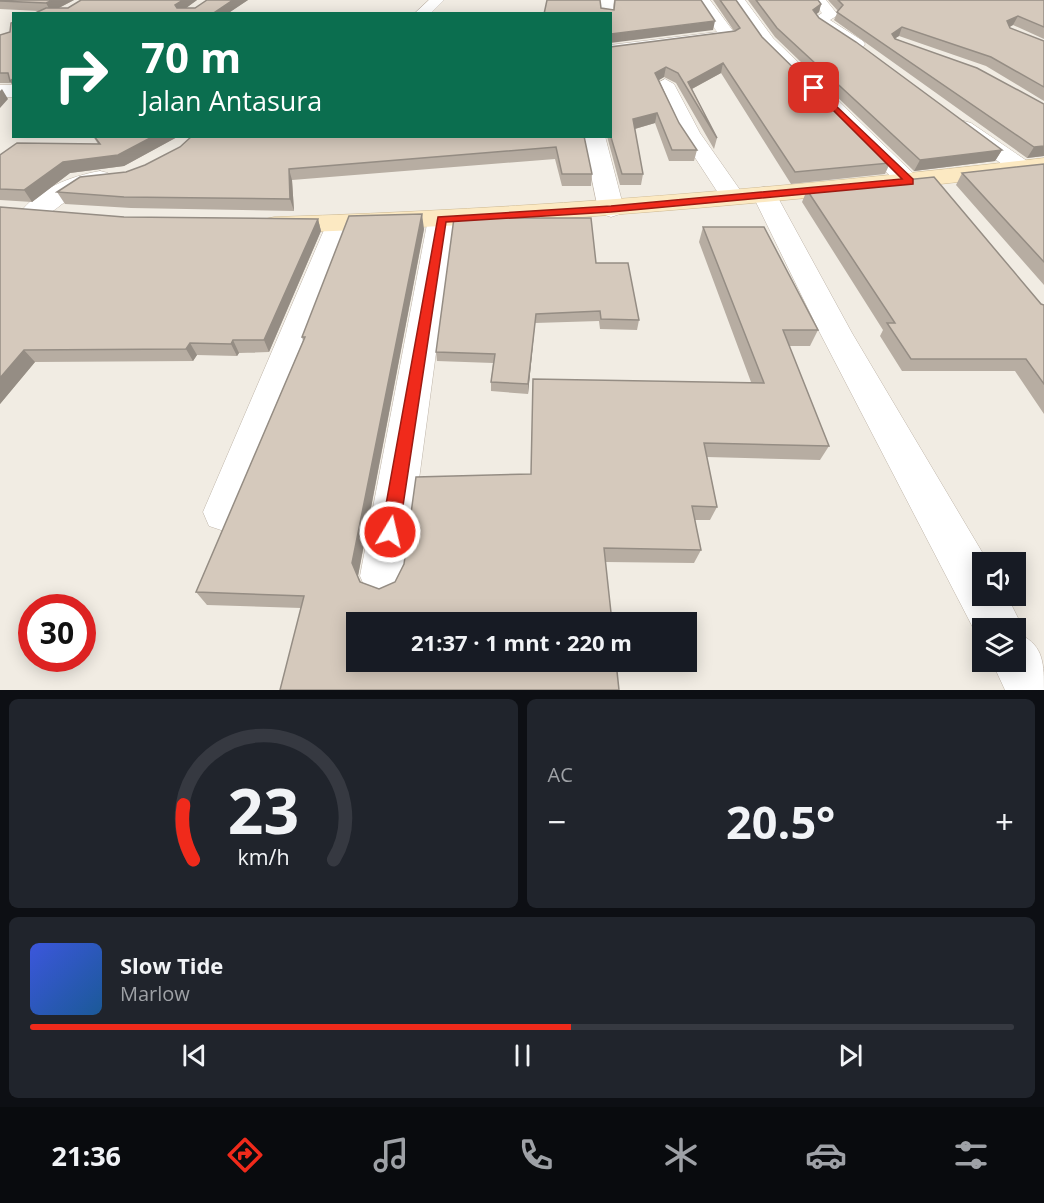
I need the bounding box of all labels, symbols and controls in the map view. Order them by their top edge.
text: 70 m [141,28,241,85]
icon: right [42,36,120,114]
pin [788,62,839,113]
icon: arrive [797,71,830,104]
text: Jalan Antasura [141,82,322,119]
position arrow [358,500,422,564]
map controls [972,552,1026,672]
button: sound [972,552,1026,606]
speed limit sign: 30 [18,594,96,672]
button: layers [972,618,1026,672]
text: 21:37 · 1 mnt · 220 m [411,627,632,657]
text: AC [548,761,573,788]
text: 23 [228,767,299,852]
text: 20.5° [726,791,835,852]
text: − [548,799,566,844]
text: + [995,799,1014,844]
text: km/h [237,843,289,872]
text: Slow Tide [120,950,223,980]
text: Marlow [120,980,190,1007]
icon: previous [178,1039,211,1072]
icon: pause [506,1039,539,1072]
icon: next [834,1039,867,1072]
icon: directions [224,1134,266,1176]
icon: music [370,1134,412,1176]
icon: phone [515,1134,557,1176]
icon: climate [660,1134,702,1176]
icon: car [805,1134,847,1176]
icon: filters [950,1134,992,1176]
text: 21:36 [52,1137,121,1174]

